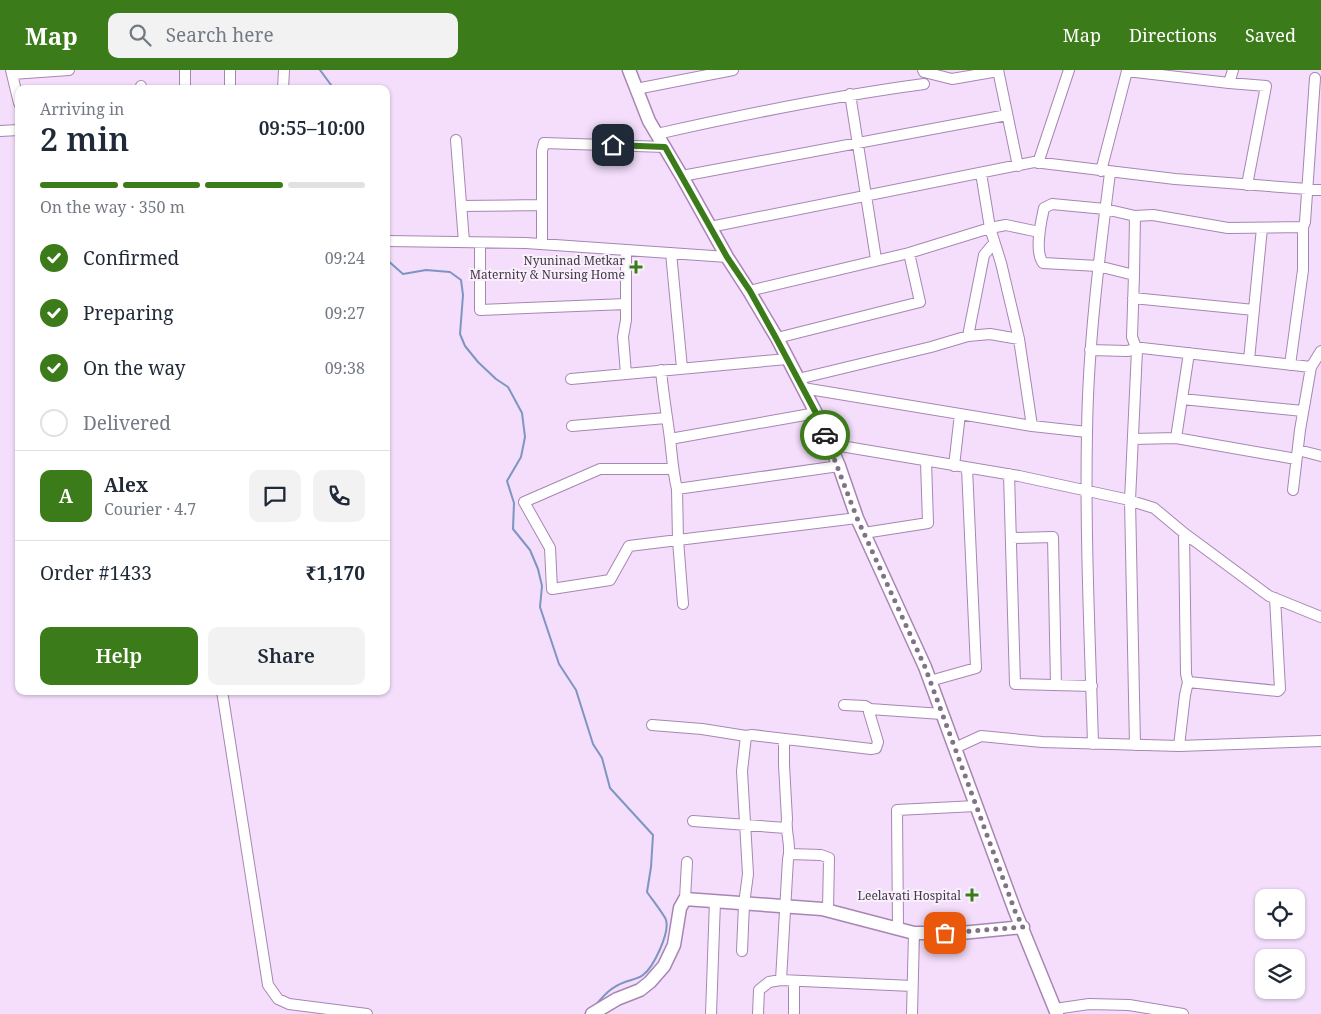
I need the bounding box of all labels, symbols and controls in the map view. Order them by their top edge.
search box [108,13,458,58]
text: Map [25,19,78,52]
icon: search [126,21,154,49]
text: Search here [166,22,274,48]
text: Map [1063,23,1101,47]
text: Directions [1129,23,1217,47]
text: Saved [1245,23,1296,47]
text: Arriving in [40,98,124,120]
text: 09:55–10:00 [259,115,365,141]
text: 2 min [40,117,129,160]
pin [592,124,634,166]
icon: home [599,131,627,159]
text: On the way · 350 m [40,196,185,218]
icon: check [40,244,68,272]
text: Confirmed [83,245,179,271]
text: 09:24 [325,247,365,269]
place label: Nyuninad Metkar Maternity & Nursing Home [470,252,625,283]
marker: Nyuninad Metkar Maternity & Nursing Home [629,260,643,274]
icon: check [40,299,68,327]
text: Preparing [83,300,173,326]
text: 09:27 [325,302,365,324]
icon: check [40,354,68,382]
text: On the way [83,355,186,381]
text: 09:38 [325,357,365,379]
text: Delivered [83,410,171,436]
courier [800,410,850,460]
icon: car [811,421,839,449]
button: chat [249,470,301,522]
button: phone [313,470,365,522]
text: Alex [104,472,148,498]
text: A [59,483,73,509]
text: Courier · 4.7 [104,498,196,520]
text: Order #1433 [40,560,152,586]
text: ₹1,170 [306,560,365,586]
button: Help [40,627,198,685]
button: Share [208,627,365,685]
place label: Leelavati Hospital [858,887,961,904]
marker: Leelavati Hospital [965,888,979,902]
map controls [1255,889,1305,999]
button: locate [1255,889,1305,939]
pin [924,912,966,954]
icon: bag [931,919,959,947]
button: layers [1255,949,1305,999]

